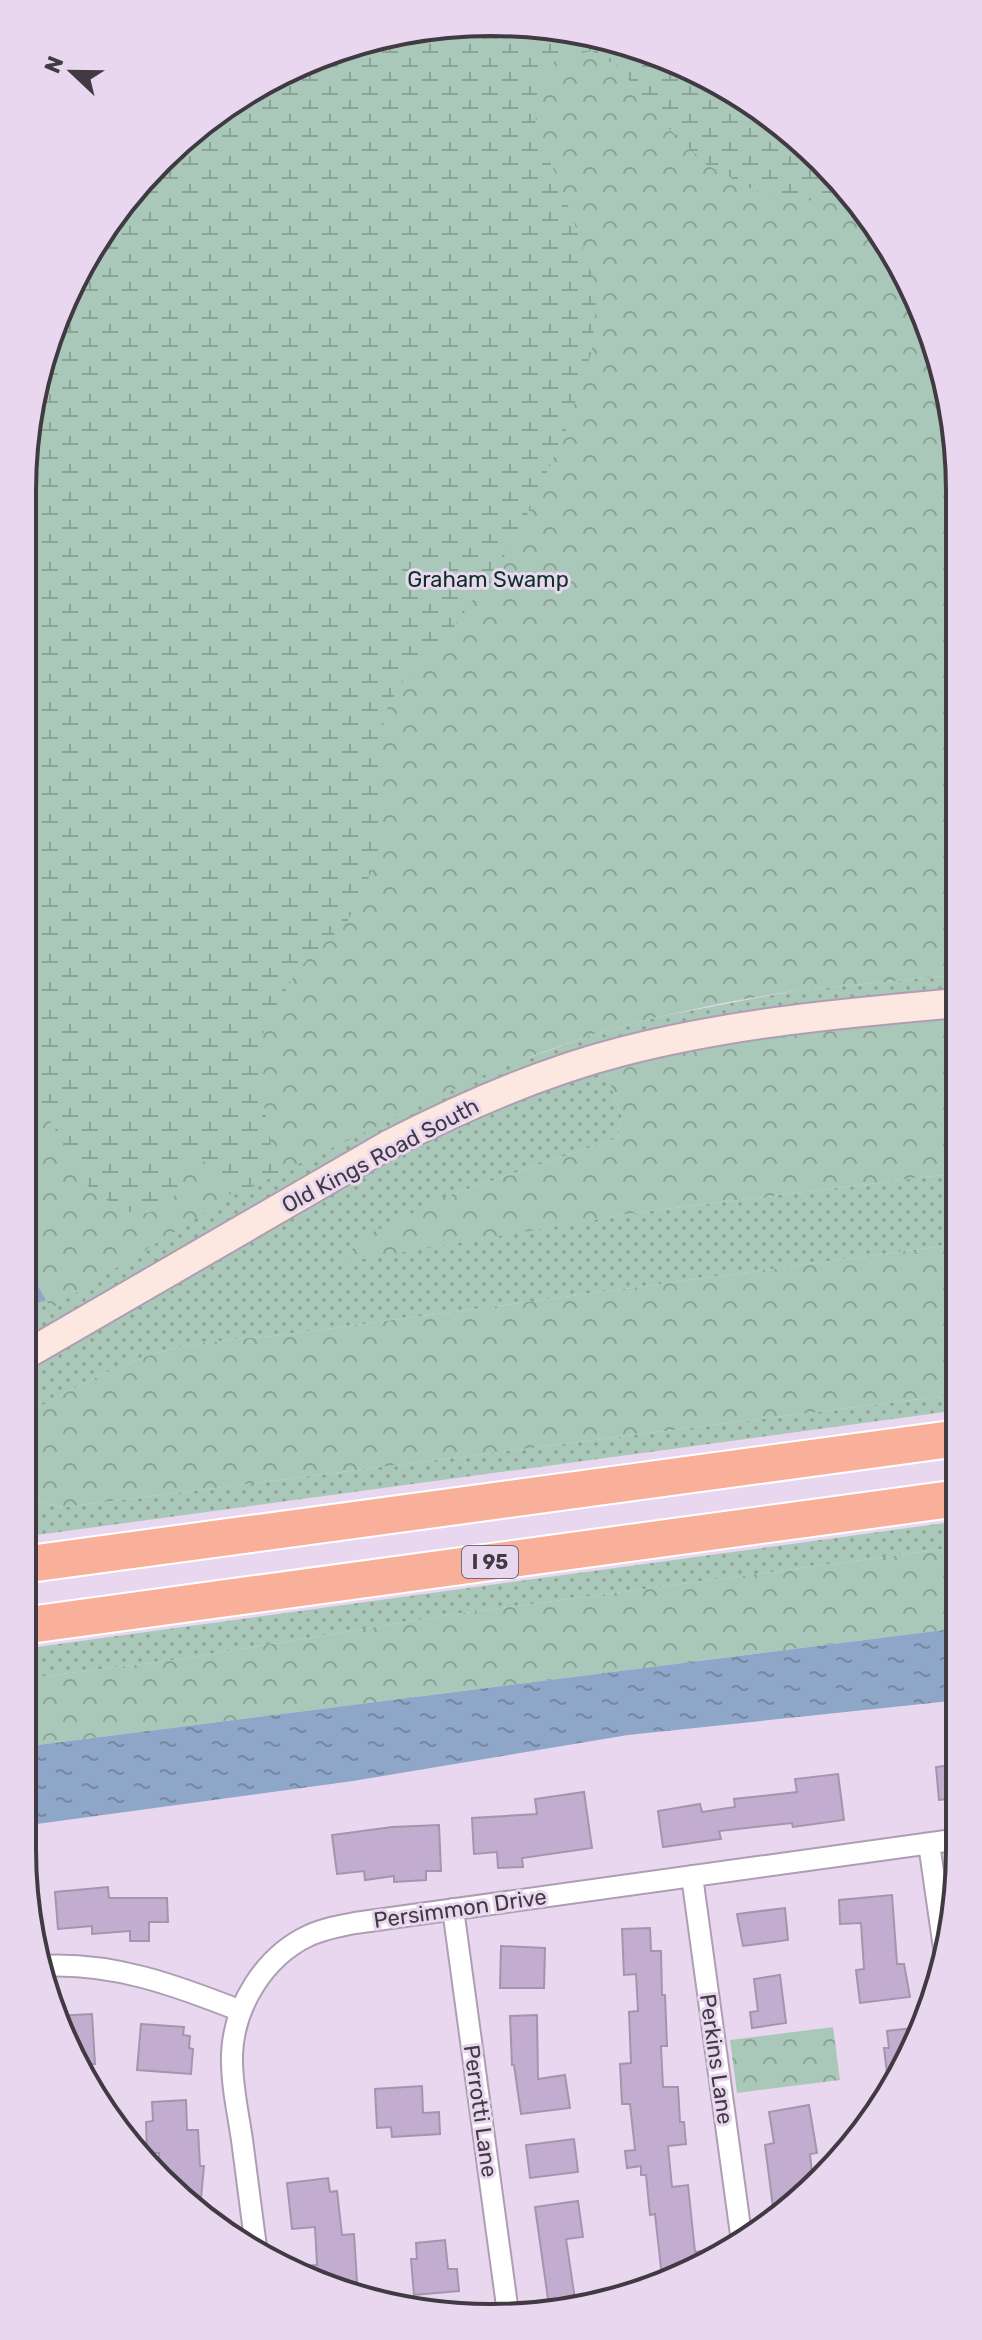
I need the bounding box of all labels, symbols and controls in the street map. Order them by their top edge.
north arrow [32,32,112,112]
text: N [38,52,69,77]
park label: Graham Swamp [407,566,569,593]
street label: Old Kings Road South [277,1092,483,1219]
road number: I 95 [462,1546,518,1578]
street label: Persimmon Drive [372,1883,548,1934]
street label: Perkins Lane [694,1992,739,2126]
street label: Perrotti Lane [458,2043,503,2179]

